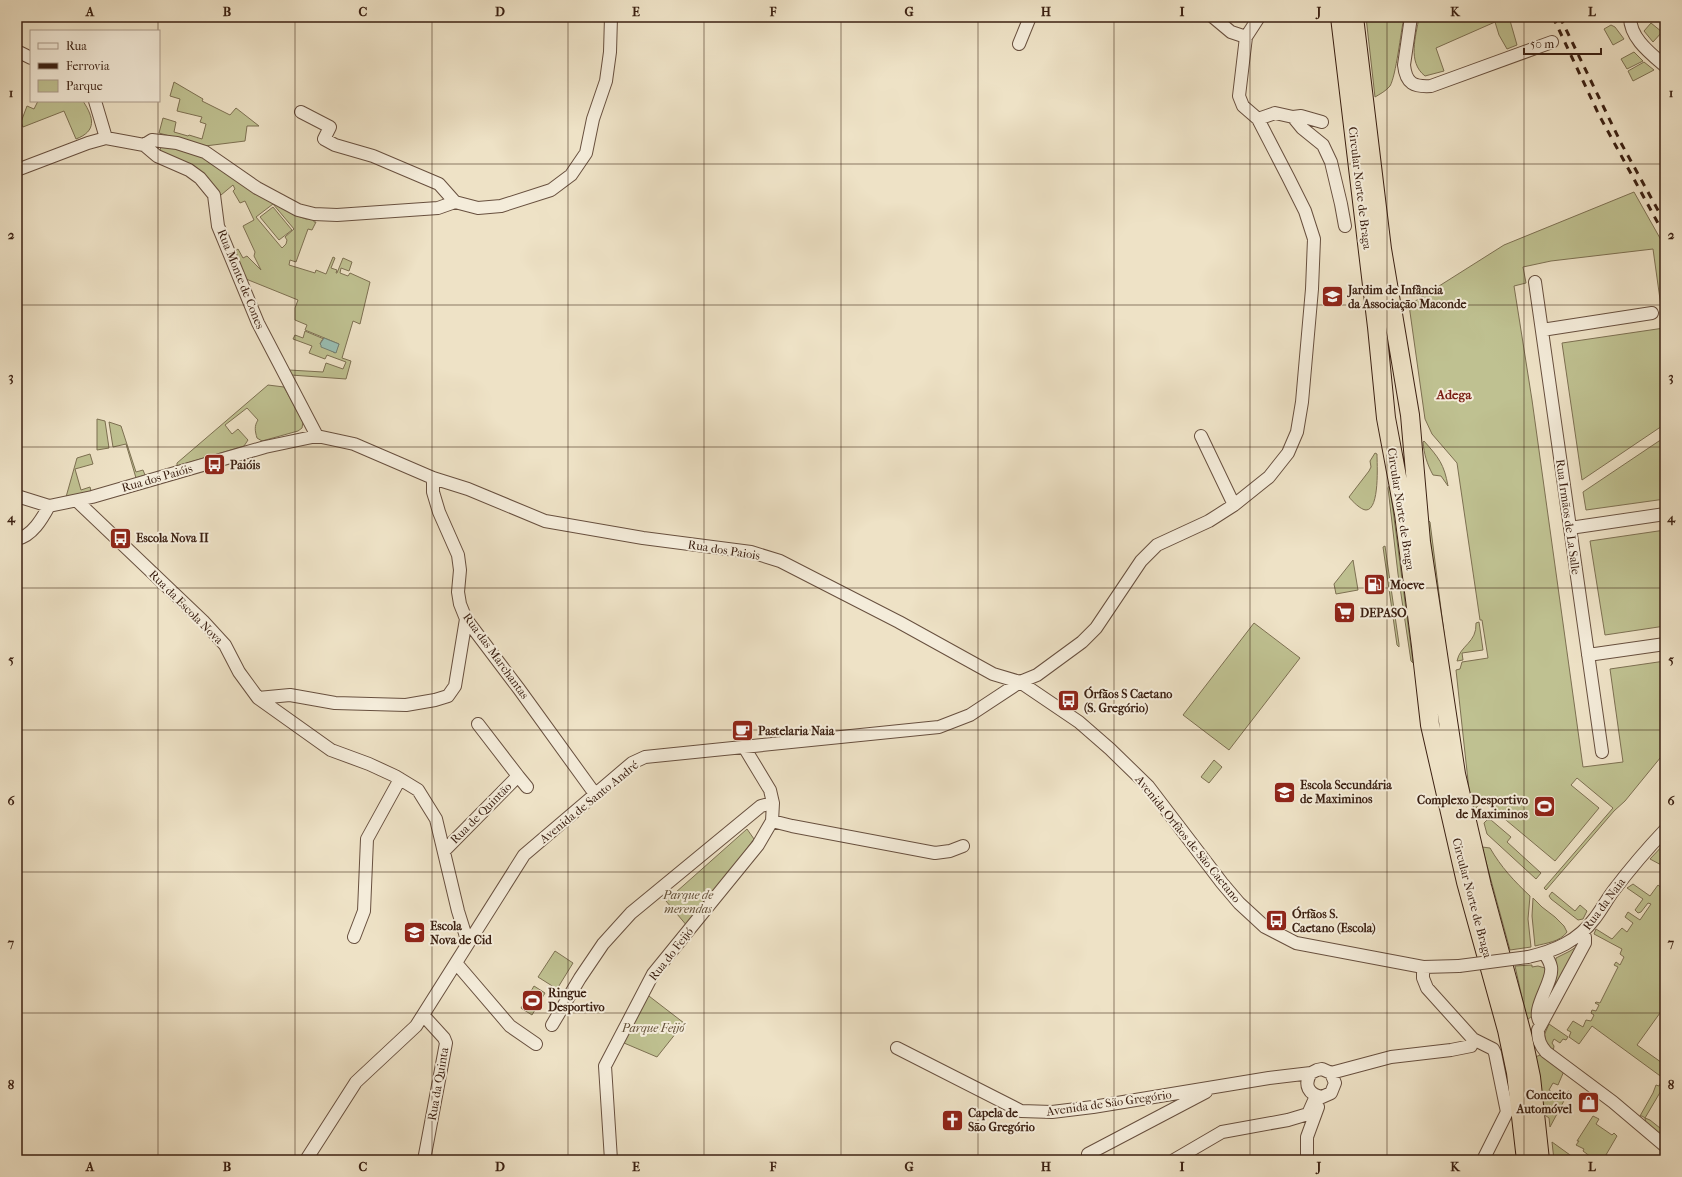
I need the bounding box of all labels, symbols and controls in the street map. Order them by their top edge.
text: A [85,4,95,19]
text: B [223,4,232,19]
text: C [359,4,368,19]
text: D [495,4,505,19]
text: E [632,4,640,19]
text: F [769,4,777,19]
text: G [904,4,914,19]
text: H [1041,4,1052,19]
text: I [1179,4,1185,19]
text: J [1315,4,1322,20]
text: K [1450,4,1461,19]
text: L [1588,4,1597,19]
legend [30,30,160,102]
scale bar [1524,30,1601,56]
text: 50 m [1530,37,1554,51]
text: Rua [66,39,87,53]
text: Ferrovia [66,59,110,73]
text: Parque [66,79,103,93]
text: 1 [9,85,14,100]
text: 1 [1669,85,1674,100]
street label: Circular Norte de Braga [1346,126,1375,251]
text: 2 [8,227,15,242]
street label: Rua Monte de Cones [215,227,268,331]
text: 2 [1668,227,1675,242]
place label: Jardim de Infância da Associação Maconde [1346,283,1467,312]
school or university icon: Jardim de Infância da Associação Maconde [1319,284,1345,310]
text: 3 [8,369,14,385]
text: 3 [1668,369,1674,385]
district label: Adega [1436,387,1472,403]
street label: Circular Norte de Braga [1384,447,1418,572]
bus stop icon: Paióis [201,452,227,478]
place label: Paióis [230,458,261,472]
street label: Rua Irmãos de La Salle [1553,458,1583,576]
street label: Rua dos Paióis [120,461,195,495]
text: 4 [6,510,16,526]
text: 4 [1666,510,1676,526]
bus stop icon: Escola Nova II [108,525,134,551]
place label: Escola Nova II [136,531,209,545]
street label: Rua dos Paiois [687,537,762,563]
street label: Rua da Escola Nova [146,567,226,647]
fuel station icon: Moeve [1361,572,1387,598]
place label: Moeve [1389,578,1425,592]
supermarket icon: DEPASO [1332,600,1358,626]
place label: DEPASO [1360,606,1407,620]
street label: Rua das Marchantas [460,610,532,702]
text: 5 [8,652,14,667]
text: 5 [1668,652,1674,667]
place label: Órfãos S Caetano (S. Gregório) [1084,686,1172,716]
bus stop icon: Órfãos S Caetano (S. Gregório) [1055,688,1081,714]
cafe icon: Pastelaria Naia [730,718,756,744]
place label: Pastelaria Naia [758,724,835,738]
street label: Avenida de Santo André [536,758,641,847]
street label: Avenida Orfãos de São Caetano [1132,772,1244,905]
place label: Escola Secundária de Maximinos [1300,778,1392,806]
street label: Rua de Quintão [447,779,515,847]
school or university icon: Escola Secundária de Maximinos [1272,779,1298,805]
text: 6 [7,793,15,808]
place label: Complexo Desportivo de Maximinos [1417,793,1529,821]
text: 6 [1667,793,1675,808]
sports icon: Complexo Desportivo de Maximinos [1531,794,1557,820]
street label: Circular Norte de Braga [1449,837,1495,960]
street label: Rua da Naia [1580,875,1628,933]
park label: Parque de merendas [662,888,714,916]
place label: Órfãos S. Caetano (Escola) [1292,906,1376,935]
bus stop icon: Órfãos S. Caetano (Escola) [1263,908,1289,934]
place label: Escola Nova de Cid [430,919,492,947]
school or university icon: Escola Nova de Cid [402,920,428,946]
street label: Rua do Feijó [646,925,696,983]
text: 7 [7,935,15,950]
text: 7 [1667,935,1675,950]
place label: Ringue Desportivo [548,986,605,1015]
sports icon: Ringue Desportivo [520,987,546,1013]
park label: Parque Feijó [621,1021,686,1035]
street label: Rua da Quinta [425,1046,451,1122]
text: 8 [8,1077,15,1092]
text: 8 [1668,1077,1675,1092]
street label: Avenida de São Gregório [1045,1087,1172,1119]
place label: Conceito Automóvel [1516,1088,1573,1116]
shop icon: Conceito Automóvel [1575,1089,1601,1115]
place label: Capela de São Gregório [968,1106,1035,1135]
church icon: Capela de São Gregório [939,1107,965,1133]
text: A [85,1159,95,1174]
text: B [223,1159,232,1174]
text: C [359,1159,368,1174]
text: D [495,1159,505,1174]
text: E [632,1159,640,1174]
text: F [769,1159,777,1174]
text: G [904,1159,914,1174]
text: H [1041,1159,1052,1174]
text: I [1179,1159,1185,1174]
text: J [1315,1159,1322,1175]
text: K [1450,1159,1461,1174]
text: L [1588,1159,1597,1174]

